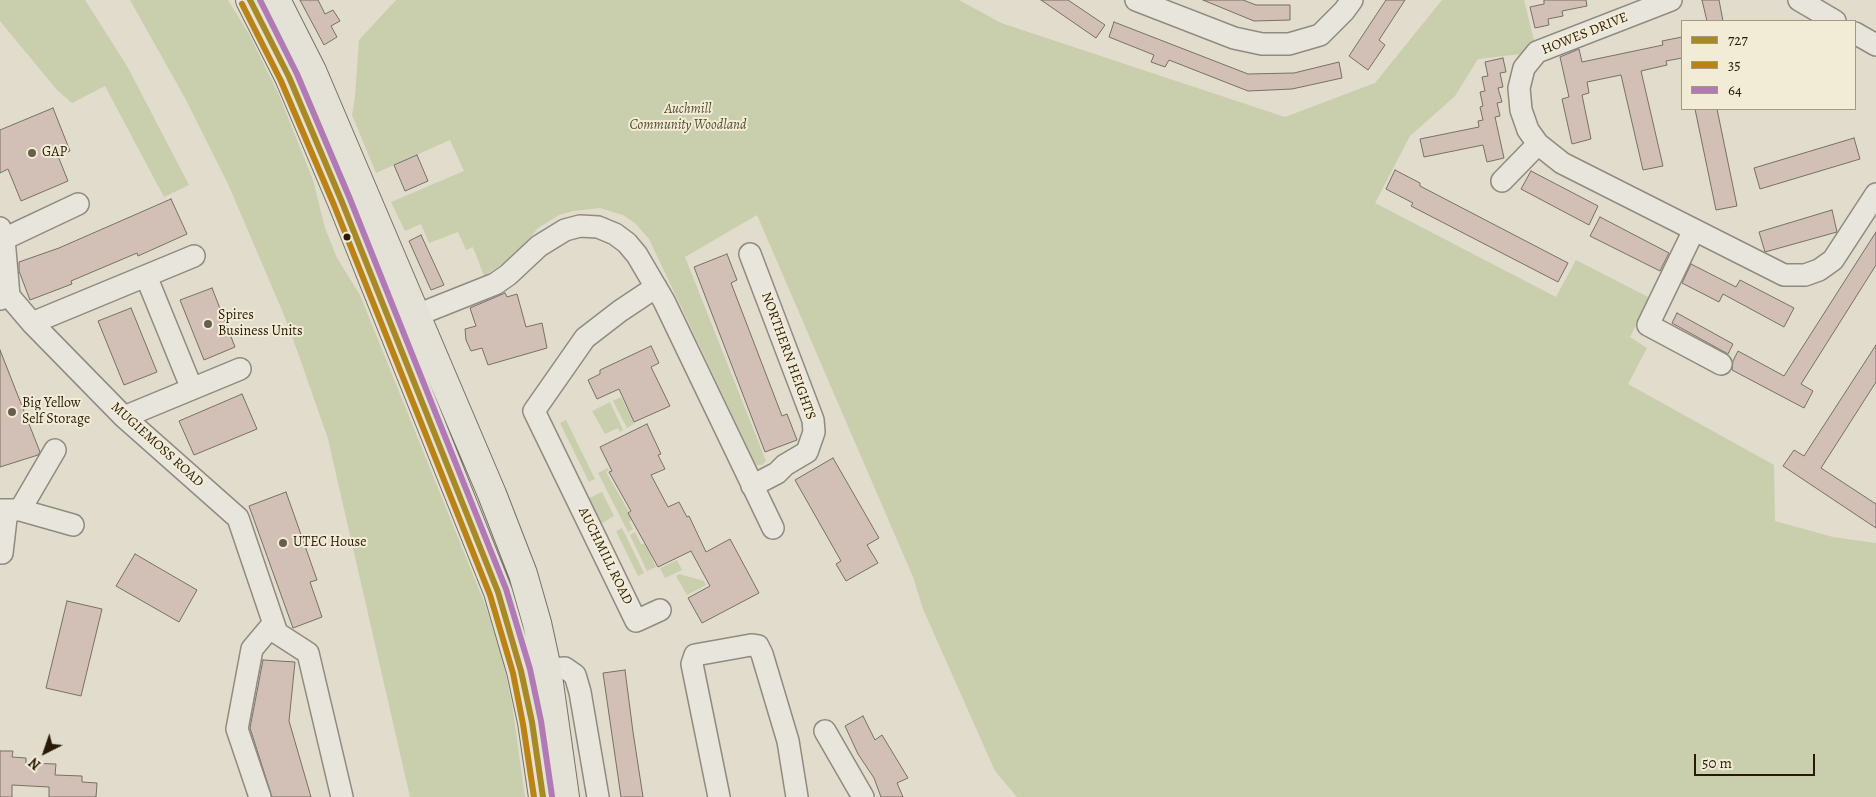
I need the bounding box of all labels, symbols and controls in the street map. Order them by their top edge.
street label: HOWES DRIVE [1539,9,1631,59]
legend [1681,20,1856,110]
text: 727 [1728,30,1748,50]
text: 35 [1728,55,1741,75]
text: 64 [1728,80,1742,100]
park label: Auchmill Community Woodland [629,102,747,134]
place label: GAP [42,145,67,161]
marker: GAP [26,147,38,159]
unlabelled marker [342,232,352,242]
street label: NORTHERN HEIGHTS [757,290,819,422]
place label: Spires Business Units [218,308,303,341]
marker: Spires Business Units [202,318,214,330]
place label: Big Yellow Self Storage [22,396,90,428]
street label: MUGIEMOSS ROAD [107,399,207,491]
marker: Big Yellow Self Storage [6,406,18,418]
street label: AUCHMILL ROAD [574,504,636,608]
place label: UTEC House [293,535,366,551]
marker: UTEC House [277,537,289,549]
north arrow [20,727,70,777]
scale bar [1696,744,1817,776]
text: N [25,753,45,774]
text: 50 m [1702,753,1732,773]

